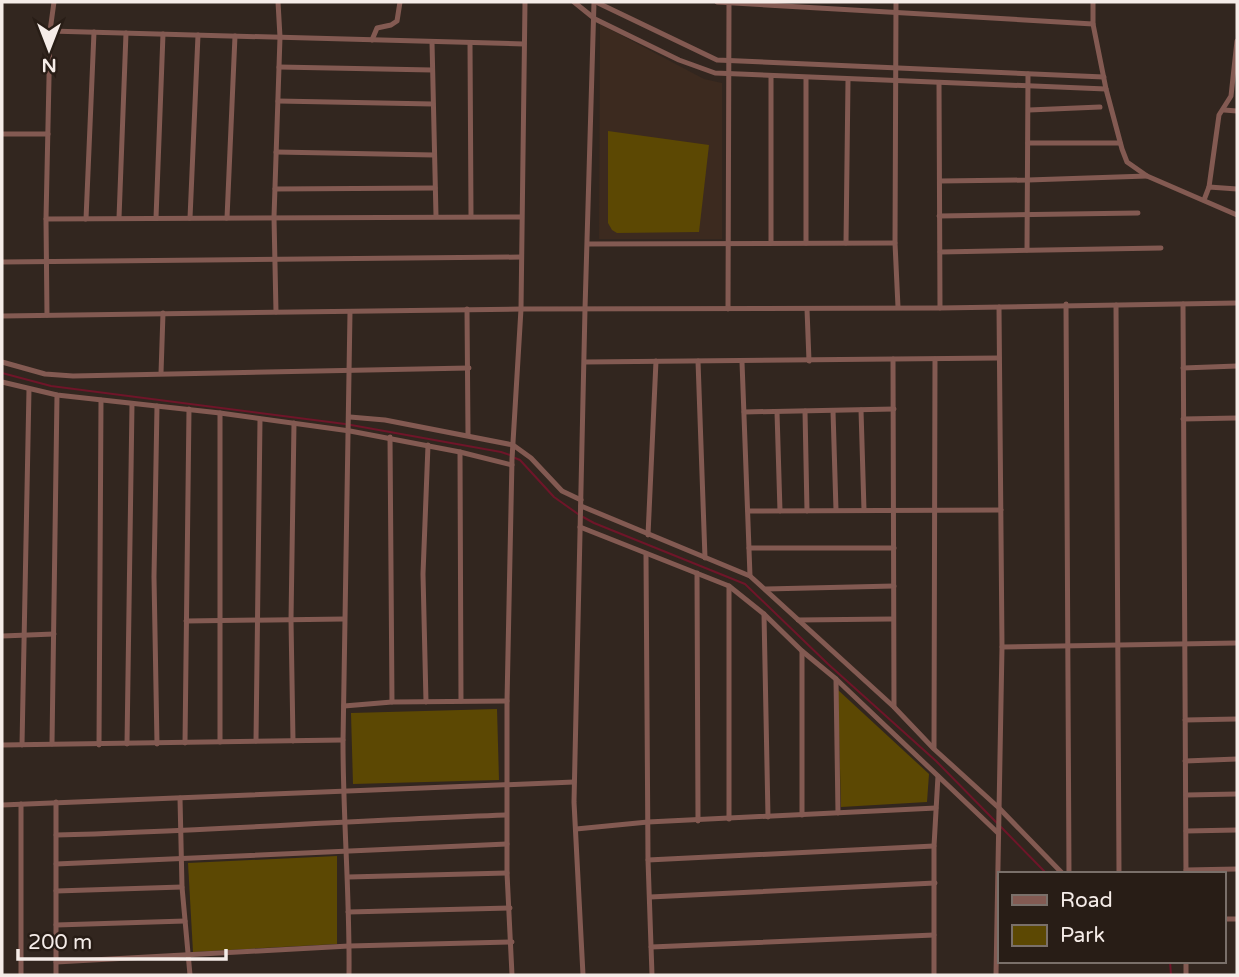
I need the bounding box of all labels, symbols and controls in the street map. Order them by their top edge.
north arrow [14,14,84,84]
text: N [41,54,57,76]
legend [998,872,1225,963]
text: Road [1060,888,1113,913]
scale bar [18,918,226,962]
text: Park [1060,923,1105,948]
text: 200 m [28,930,92,955]

